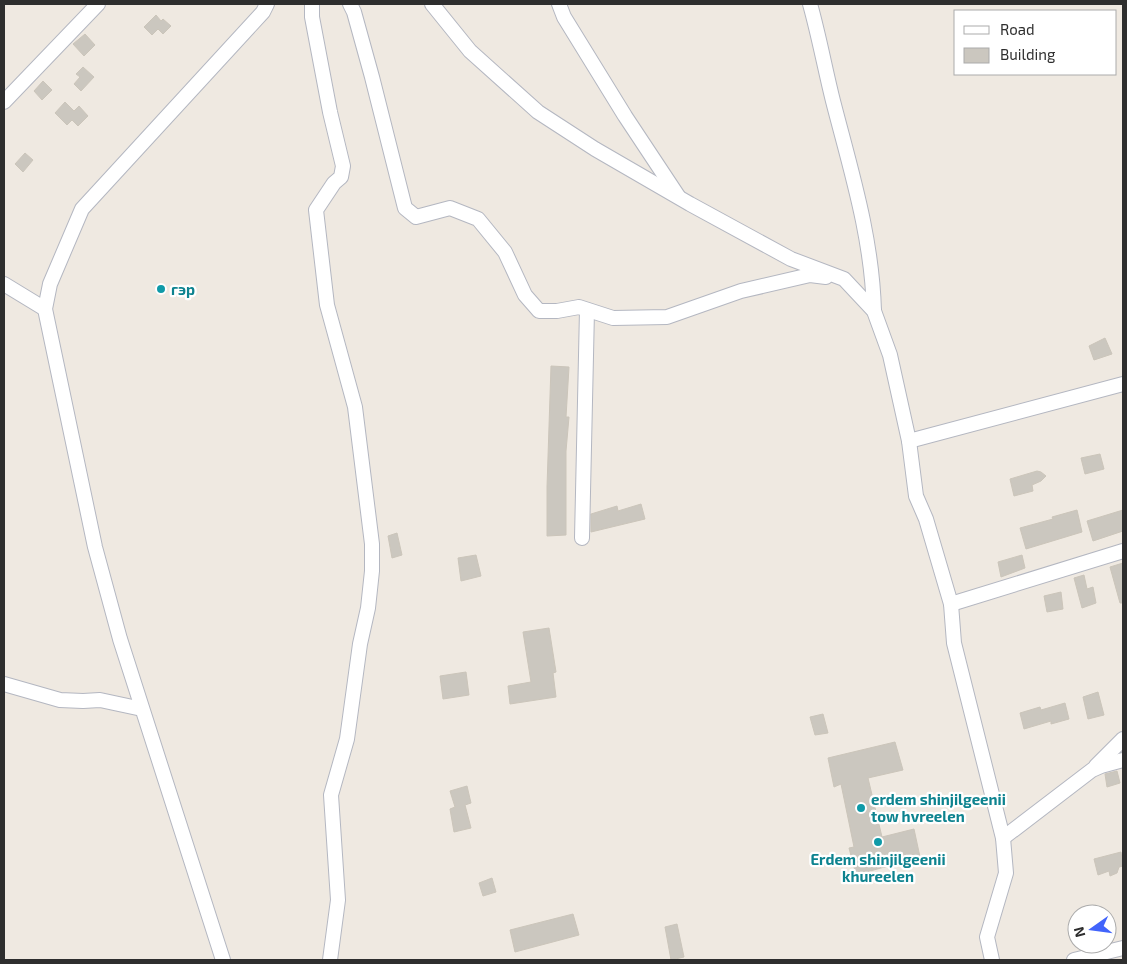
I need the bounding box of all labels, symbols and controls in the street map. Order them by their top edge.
legend [954,10,1117,75]
text: Road [1000,20,1035,38]
text: Building [1000,45,1056,63]
place label: гэр [171,280,195,298]
marker: гэр [155,283,167,295]
place label: erdem shinjilgeenii tow hvreelen [871,790,1006,825]
marker: erdem shinjilgeenii tow hvreelen [855,802,867,814]
marker: Erdem shinjilgeenii khureelen [872,836,884,848]
place label: Erdem shinjilgeenii khureelen [810,850,946,885]
north arrow [1067,904,1117,954]
text: N [1069,925,1088,939]

